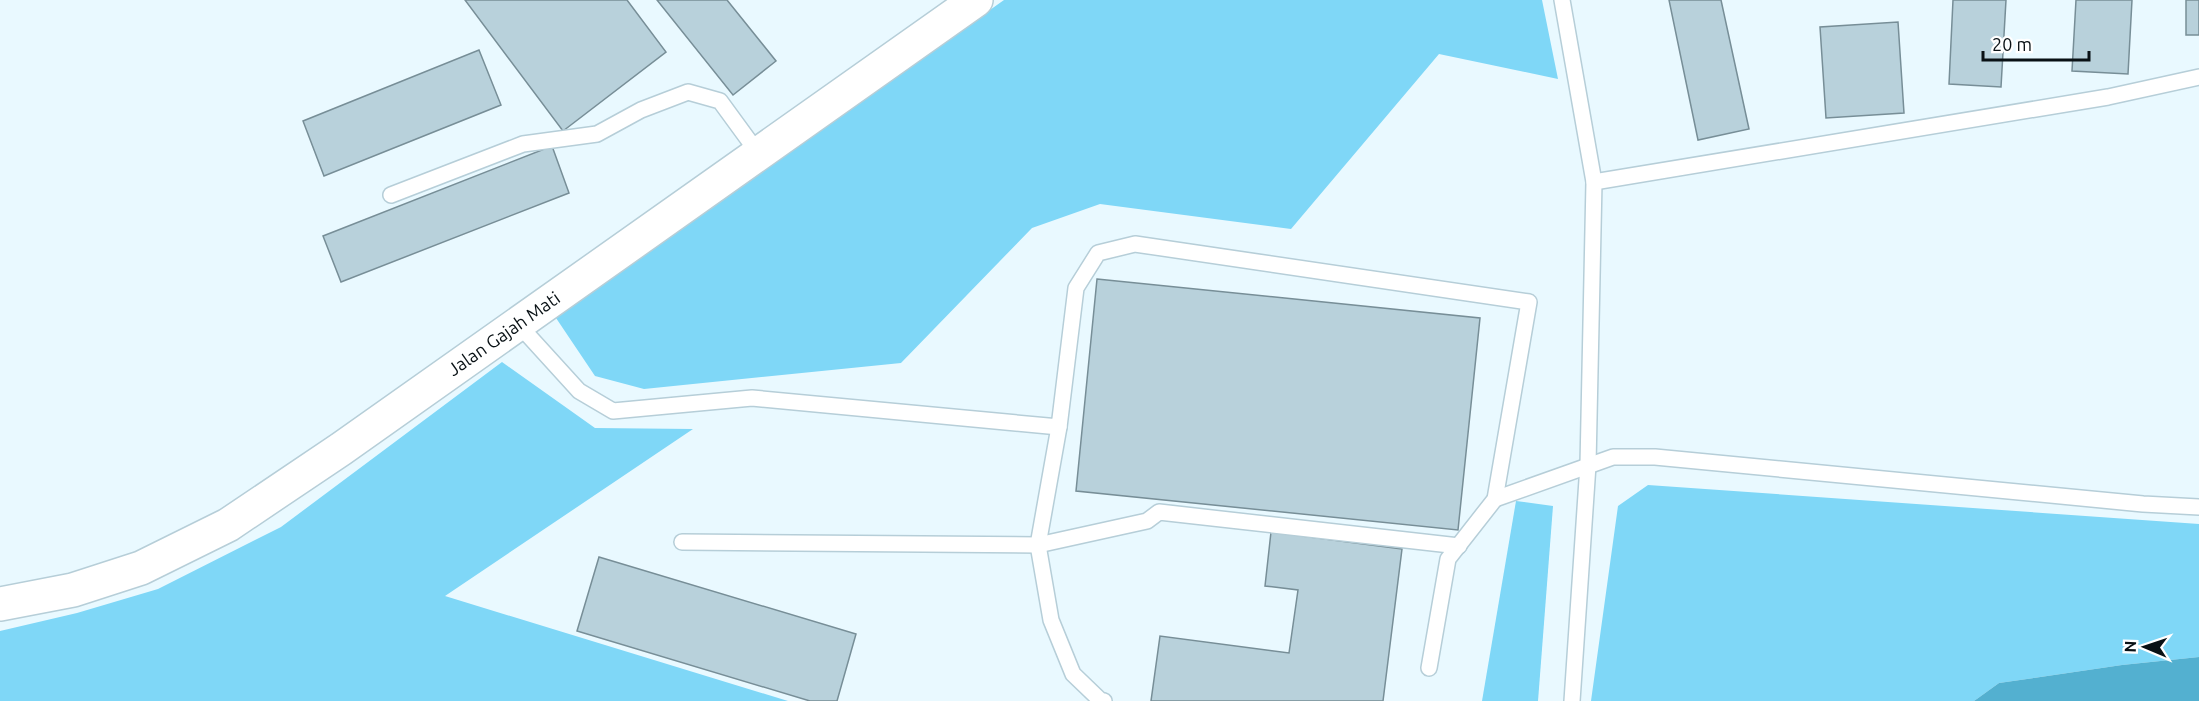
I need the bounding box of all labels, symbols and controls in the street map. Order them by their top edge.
scale bar [1983,24,2090,62]
text: 20 m [1992,34,2032,54]
street label: Jalan Gajah Mati [444,287,563,379]
north arrow [2115,617,2175,677]
text: N [2121,640,2139,653]

